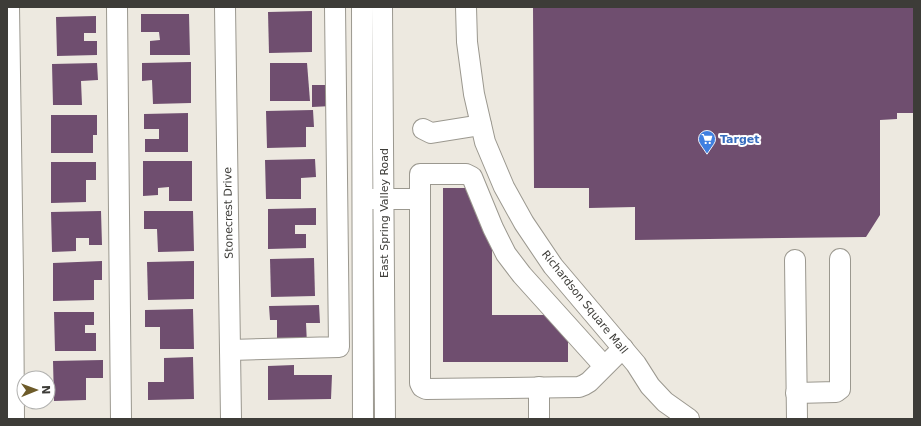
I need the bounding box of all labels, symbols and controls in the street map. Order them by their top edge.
supermarket icon: Target [697,129,717,154]
place label: Target [720,133,760,146]
street label: East Spring Valley Road [378,148,391,278]
street label: Stonecrest Drive [221,167,236,259]
street label: Richardson Square Mall [539,248,630,357]
north arrow [16,370,56,410]
text: N [39,385,52,395]

